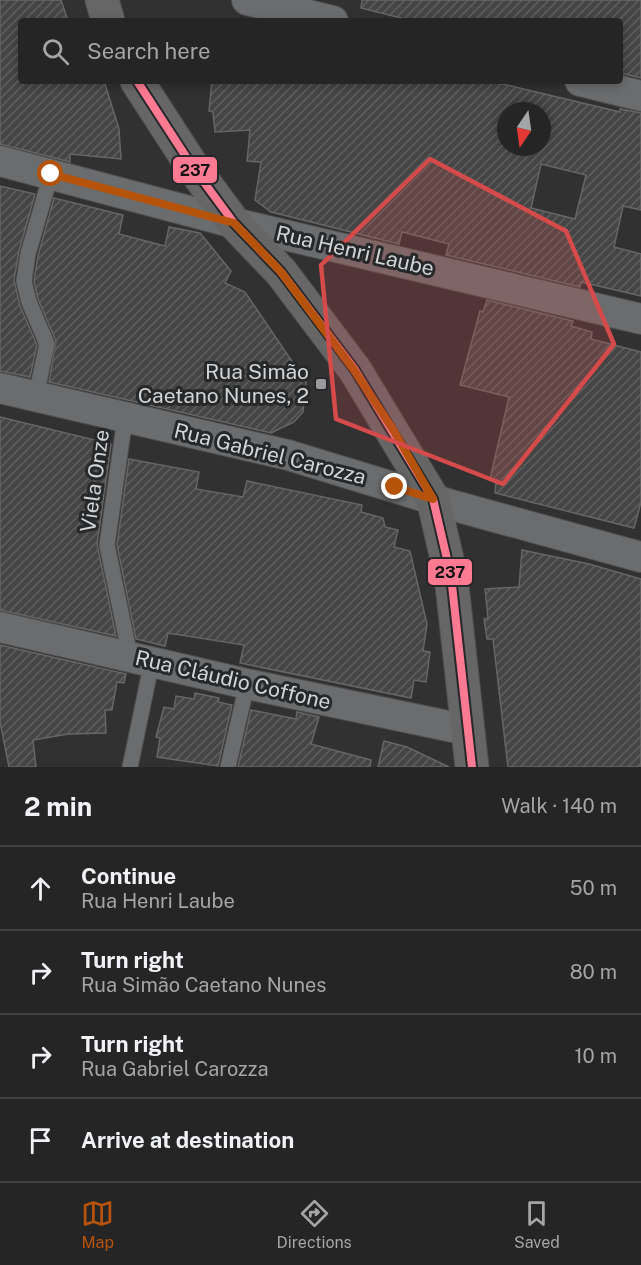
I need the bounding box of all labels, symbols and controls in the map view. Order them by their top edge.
search box [18,18,623,84]
icon: search [39,35,72,68]
text: Search here [87,38,211,64]
north arrow [497,102,551,156]
line badge: 237 [172,156,218,184]
route start [37,160,63,186]
text: 237 [180,161,210,180]
street label: Rua Henri Laube [274,220,437,281]
place label: Rua Simão Caetano Nunes, 2 [138,359,309,408]
marker: Rua Simão Caetano Nunes, 2 [314,377,328,391]
street label: Rua Gabriel Carozza [172,418,369,489]
street label: Viela Onze [75,428,114,534]
route end [381,473,407,499]
line badge: 237 [427,558,473,586]
text: 237 [435,563,465,582]
street label: Rua Cláudio Coffone [133,645,333,714]
text: 2 min [24,791,92,822]
text: Walk · 140 m [501,794,617,818]
text: Continue [81,863,176,889]
icon: ahead [24,872,57,905]
text: 50 m [570,876,617,900]
text: Rua Henri Laube [81,889,235,913]
text: Turn right [81,947,184,973]
icon: right [24,956,57,989]
text: 80 m [570,960,617,984]
text: Rua Simão Caetano Nunes [81,973,326,997]
text: Turn right [81,1031,184,1057]
icon: right [24,1040,57,1073]
text: 10 m [574,1044,617,1068]
text: Rua Gabriel Carozza [81,1057,269,1081]
icon: arrive [24,1124,57,1157]
text: Arrive at destination [81,1127,294,1153]
tab: Map [81,1197,114,1252]
tab: Directions [277,1197,352,1252]
tab: Saved [514,1197,560,1252]

